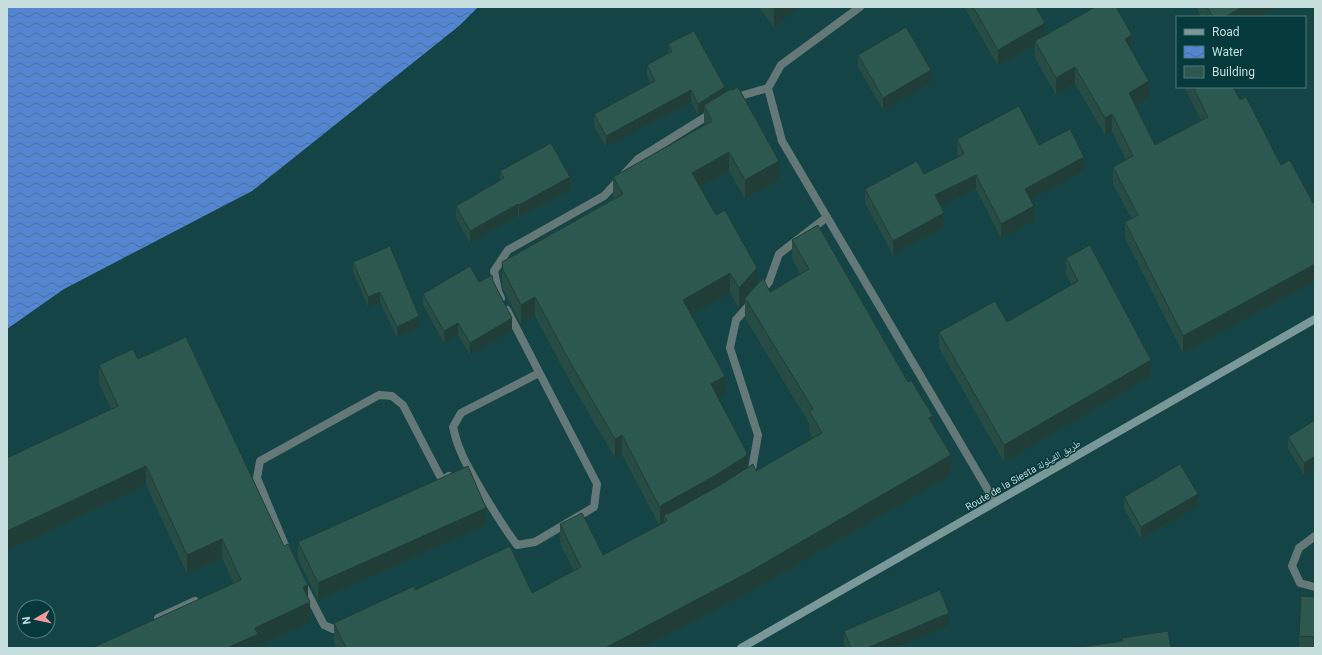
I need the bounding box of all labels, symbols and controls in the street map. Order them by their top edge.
legend [1176,16,1306,88]
text: Road [1212,25,1240,39]
text: Water [1212,45,1243,59]
text: Building [1212,65,1255,79]
street label: Route de la Siesta طريق القيلولة [964,437,1083,513]
north arrow [16,599,56,639]
text: N [20,615,34,625]

